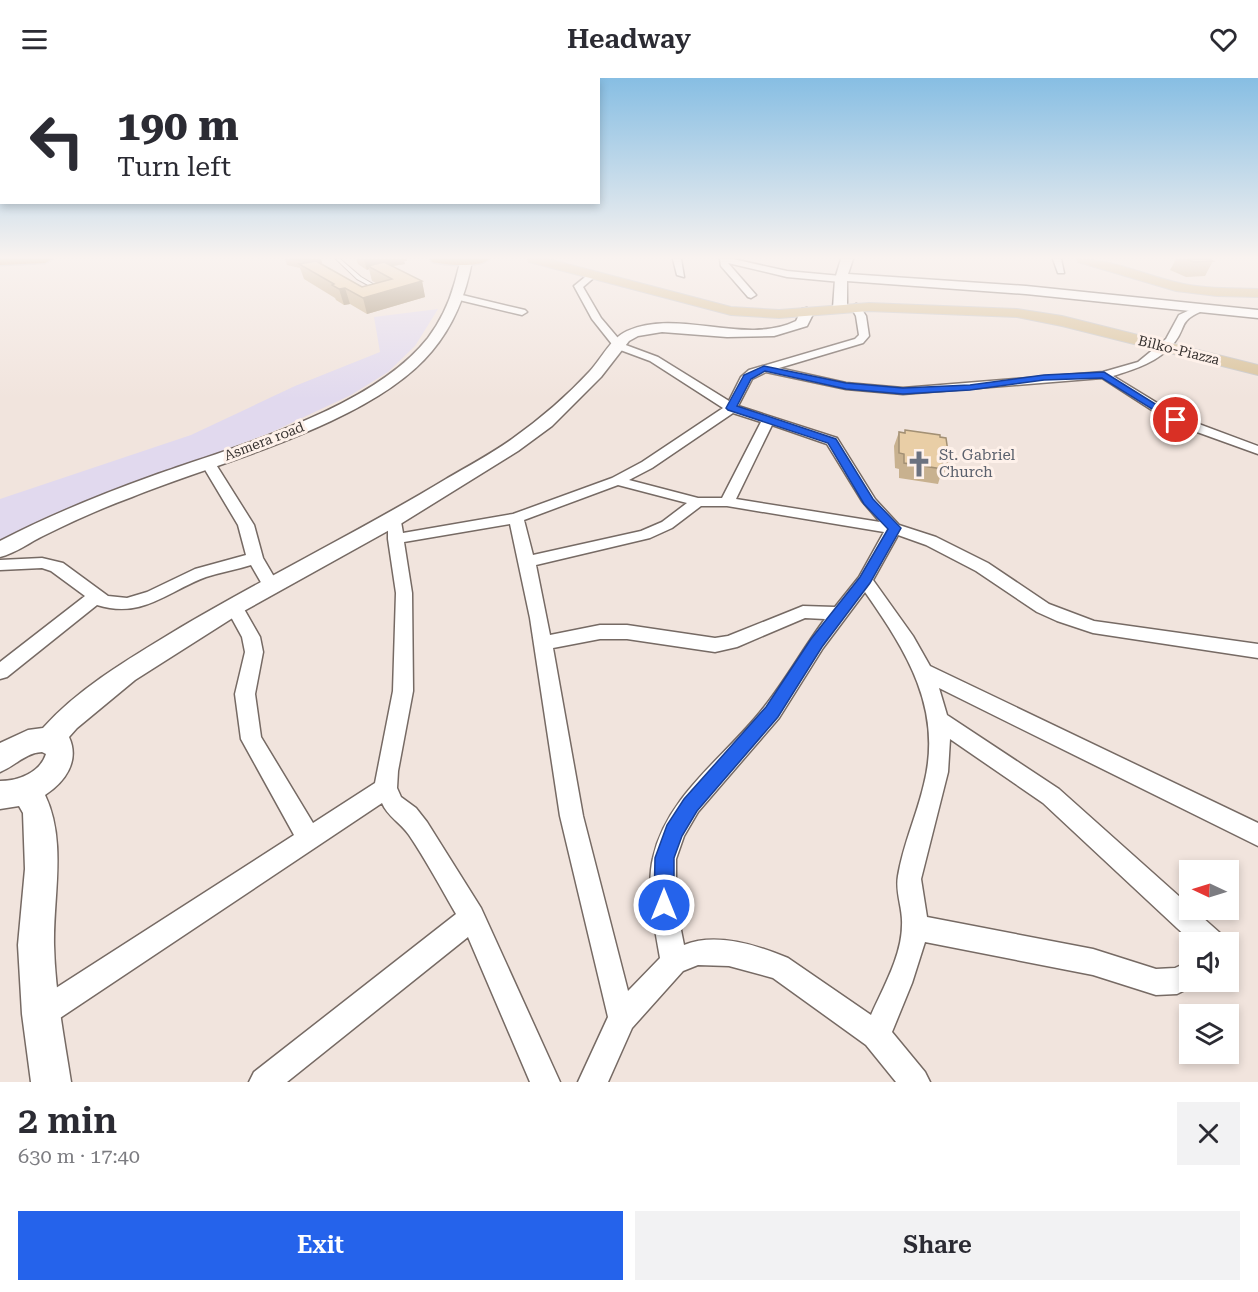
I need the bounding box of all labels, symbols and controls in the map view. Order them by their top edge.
icon: menu [18,23,51,56]
text: Headway [567,23,691,55]
icon: heart [1207,23,1240,56]
text: 190 m [117,101,239,150]
icon: left [18,102,96,180]
text: Turn left [117,151,231,183]
street label: Bilko-Piazza [1137,332,1222,368]
pin [1150,394,1201,445]
icon: arrive [1159,403,1192,436]
street label: Asmera road [222,418,306,464]
place label: St. Gabriel Church [939,446,1016,481]
church icon: St. Gabriel Church [904,449,934,479]
north arrow [1179,860,1239,920]
map controls [1179,860,1239,1064]
position arrow [632,873,696,937]
button: sound [1179,932,1239,992]
button: layers [1179,1004,1239,1064]
text: 2 min [18,1100,117,1142]
button: close [1177,1102,1240,1165]
text: 630 m · 17:40 [18,1144,140,1168]
button: Exit [18,1211,623,1280]
button: Share [635,1211,1240,1280]

